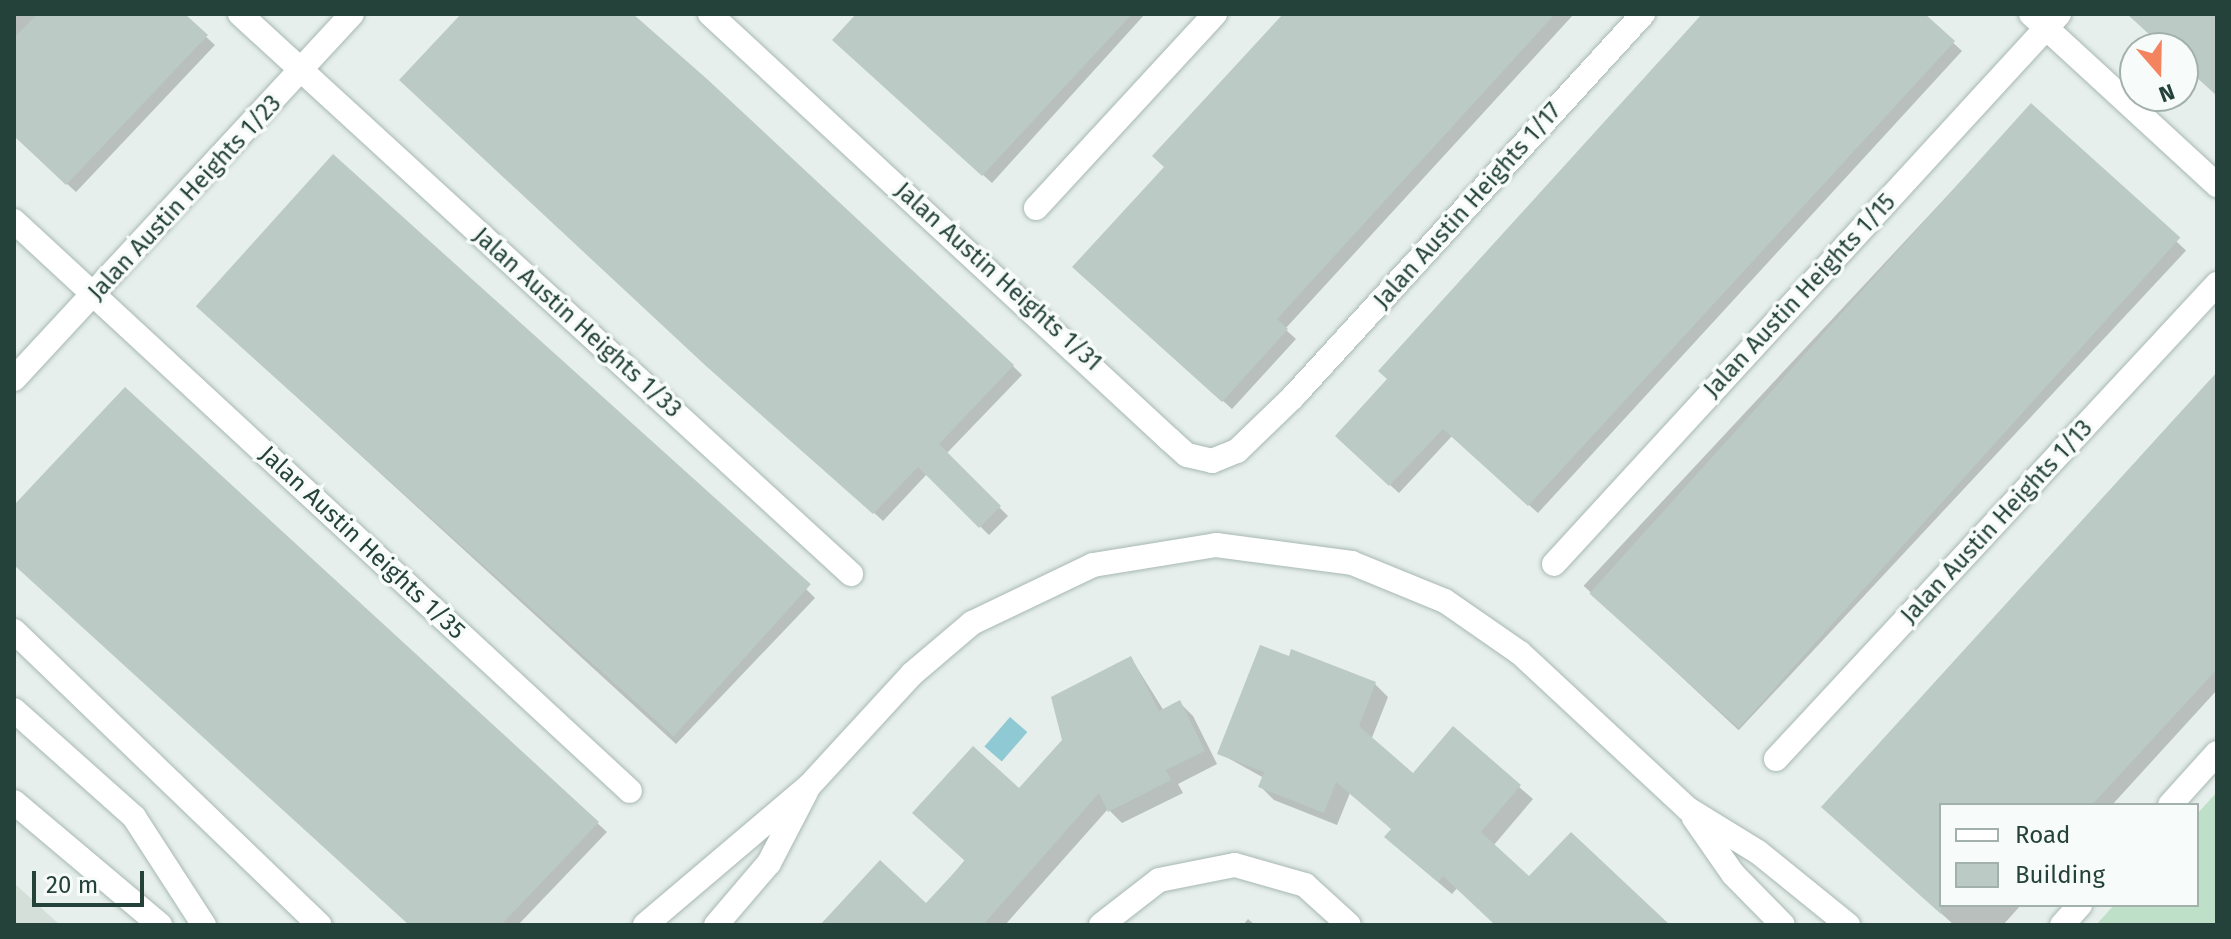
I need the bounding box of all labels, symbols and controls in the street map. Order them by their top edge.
north arrow [2119,32,2199,112]
text: N [2155,78,2178,108]
street label: Jalan Austin Heights 1/23 [82,89,288,307]
street label: Jalan Austin Heights 1/17 [1368,97,1568,315]
street label: Jalan Austin Heights 1/31 [889,177,1107,377]
street label: Jalan Austin Heights 1/15 [1698,188,1902,404]
street label: Jalan Austin Heights 1/33 [467,222,687,424]
street label: Jalan Austin Heights 1/13 [1895,414,2099,630]
street label: Jalan Austin Heights 1/35 [253,440,471,646]
legend [1939,803,2199,907]
text: Road [2015,821,2070,849]
scale bar [36,855,148,905]
text: Building [2015,861,2105,889]
text: 20 m [46,871,98,899]

